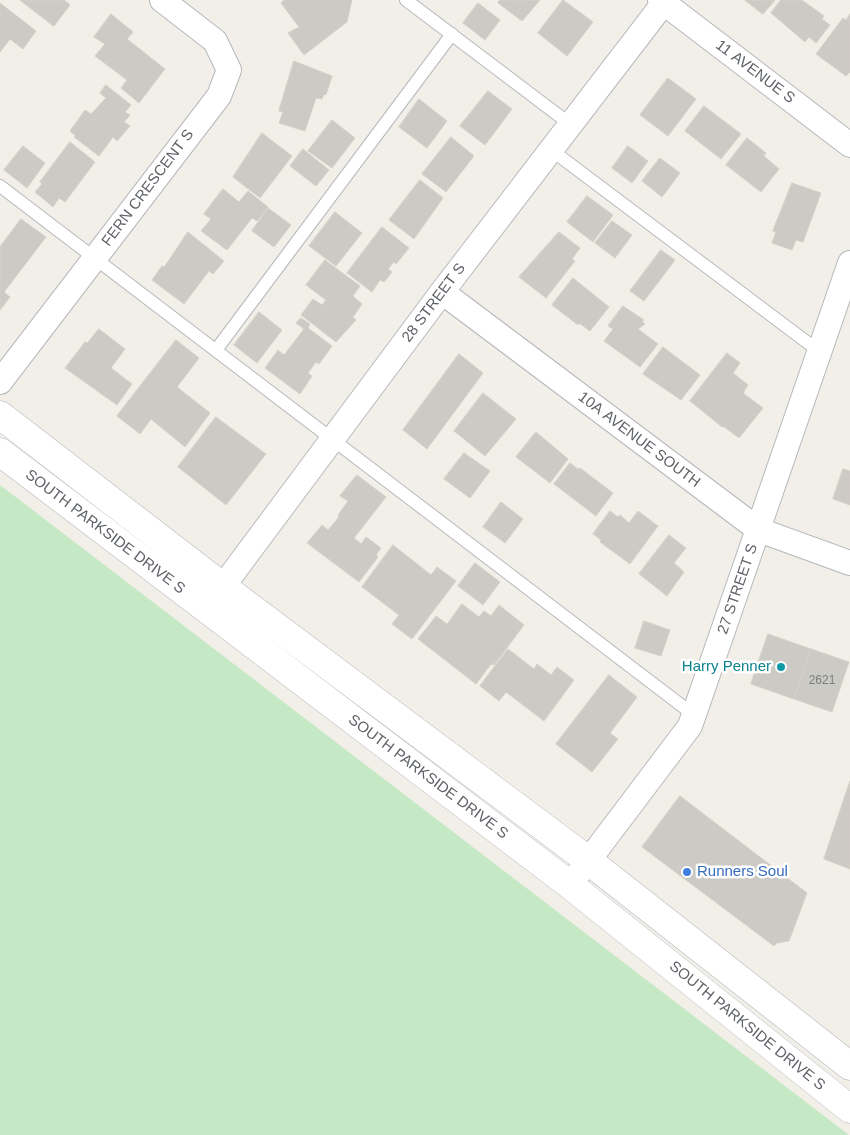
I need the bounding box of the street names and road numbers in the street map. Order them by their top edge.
street label: 11 AVENUE S [712,36,798,108]
street label: FERN CRESCENT S [98,126,198,250]
street label: 28 STREET S [398,260,470,346]
street label: 10A AVENUE SOUTH [574,388,704,492]
street label: SOUTH PARKSIDE DRIVE S [21,466,189,598]
street label: 27 STREET S [714,542,762,636]
street label: SOUTH PARKSIDE DRIVE S [344,711,512,843]
street label: SOUTH PARKSIDE DRIVE S [665,957,829,1095]

